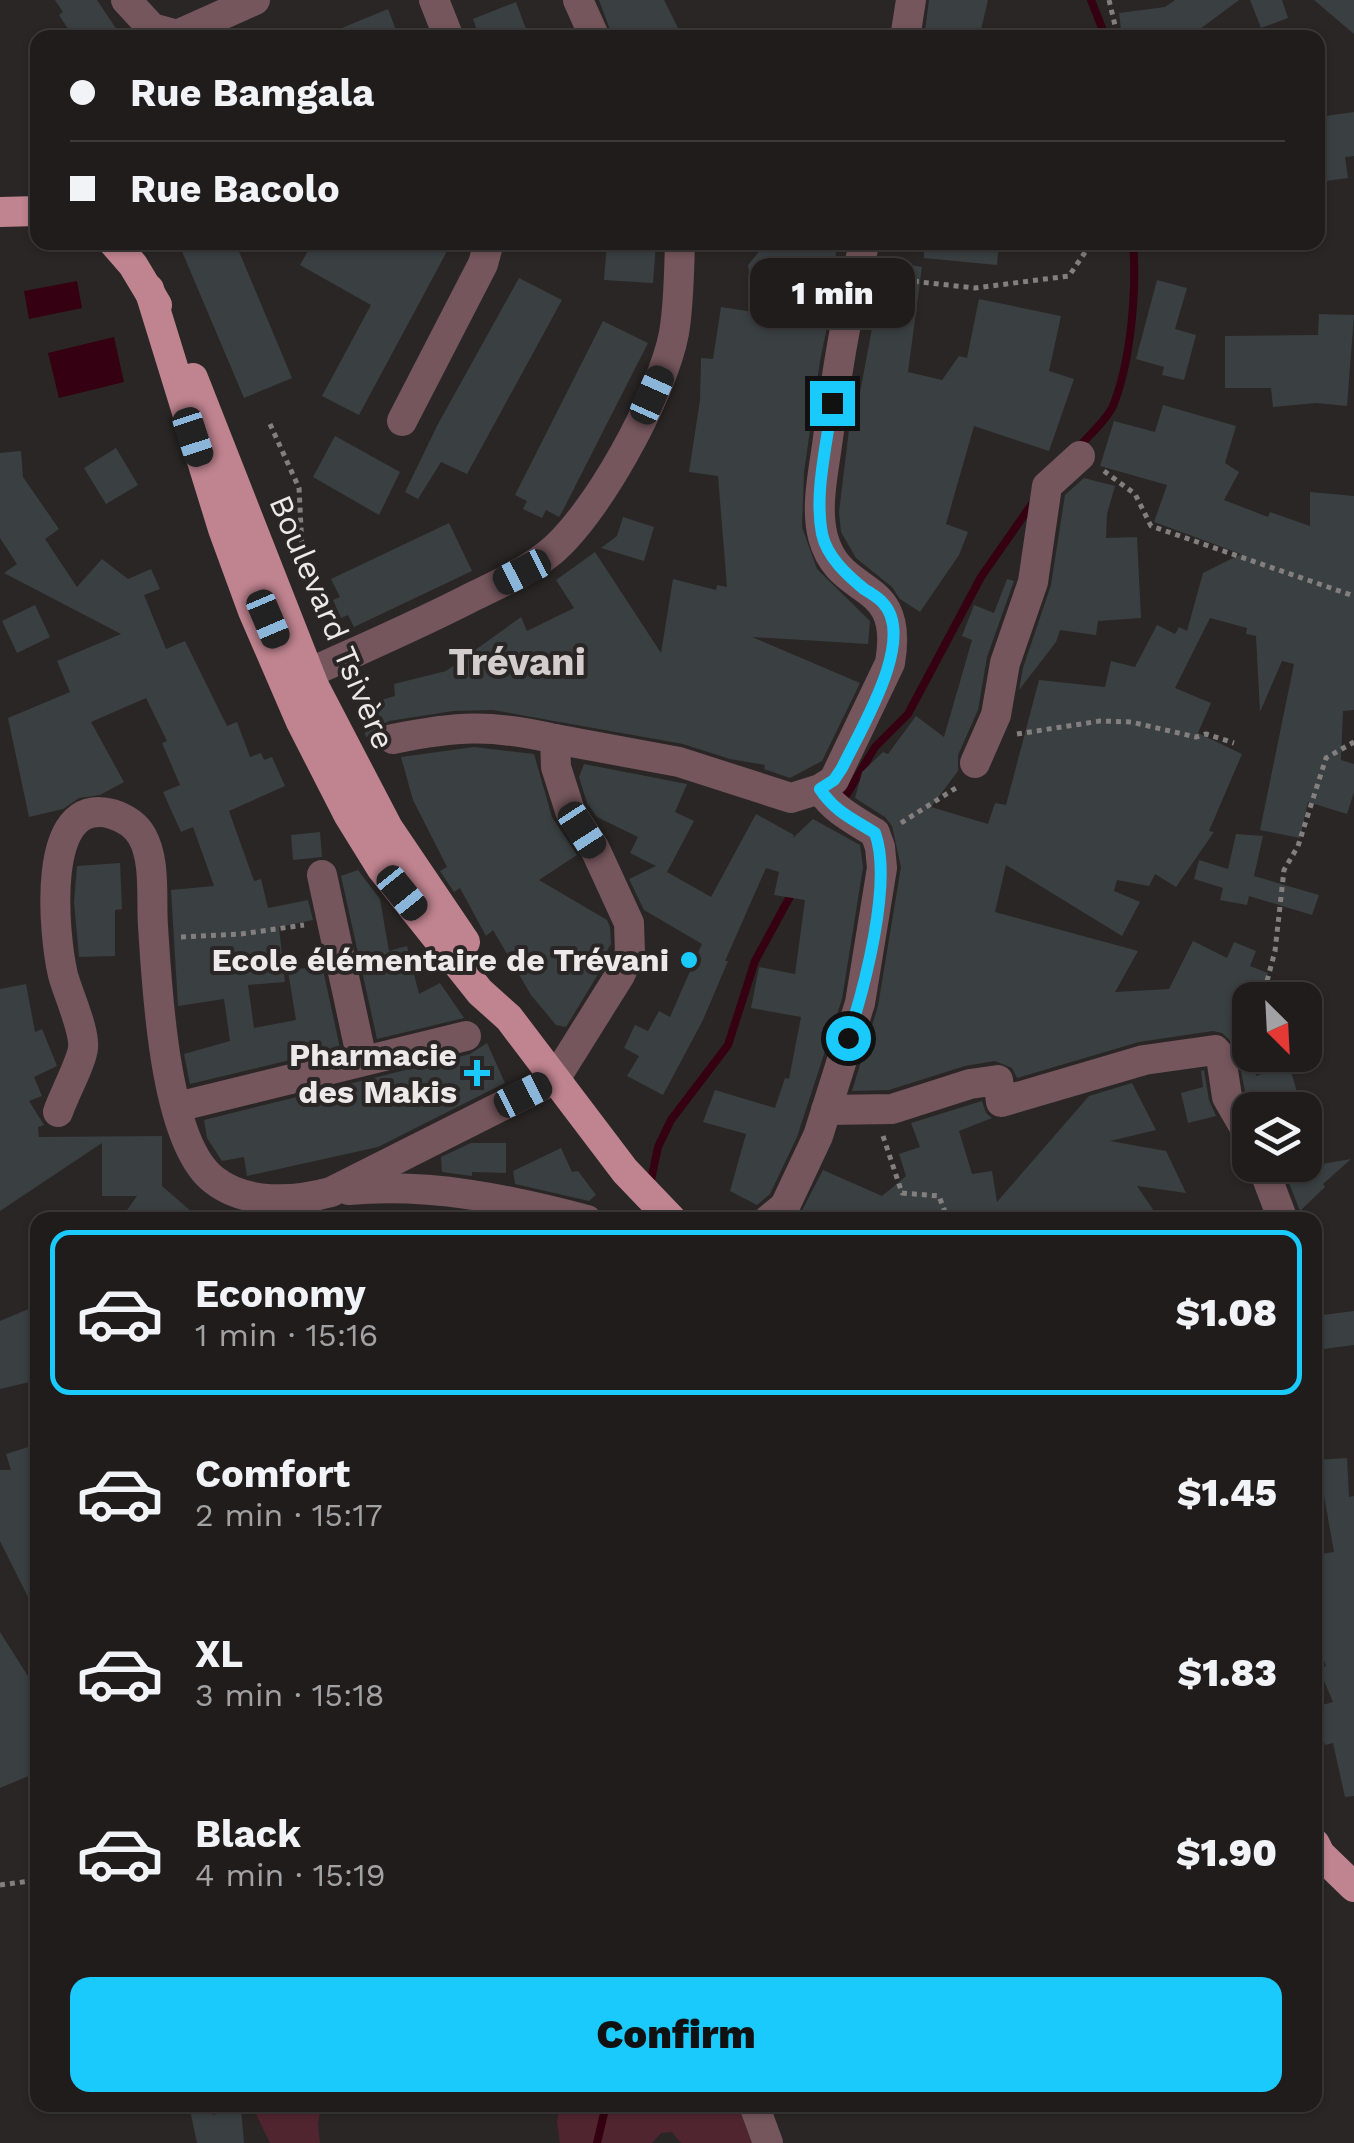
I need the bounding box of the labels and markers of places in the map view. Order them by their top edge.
place label: Ecole élémentaire de Trévani [211,941,669,979]
marker: Ecole élémentaire de Trévani [678,949,700,971]
place label: Pharmacie des Makis [289,1036,457,1111]
marker: Pharmacie des Makis [466,1062,488,1084]

